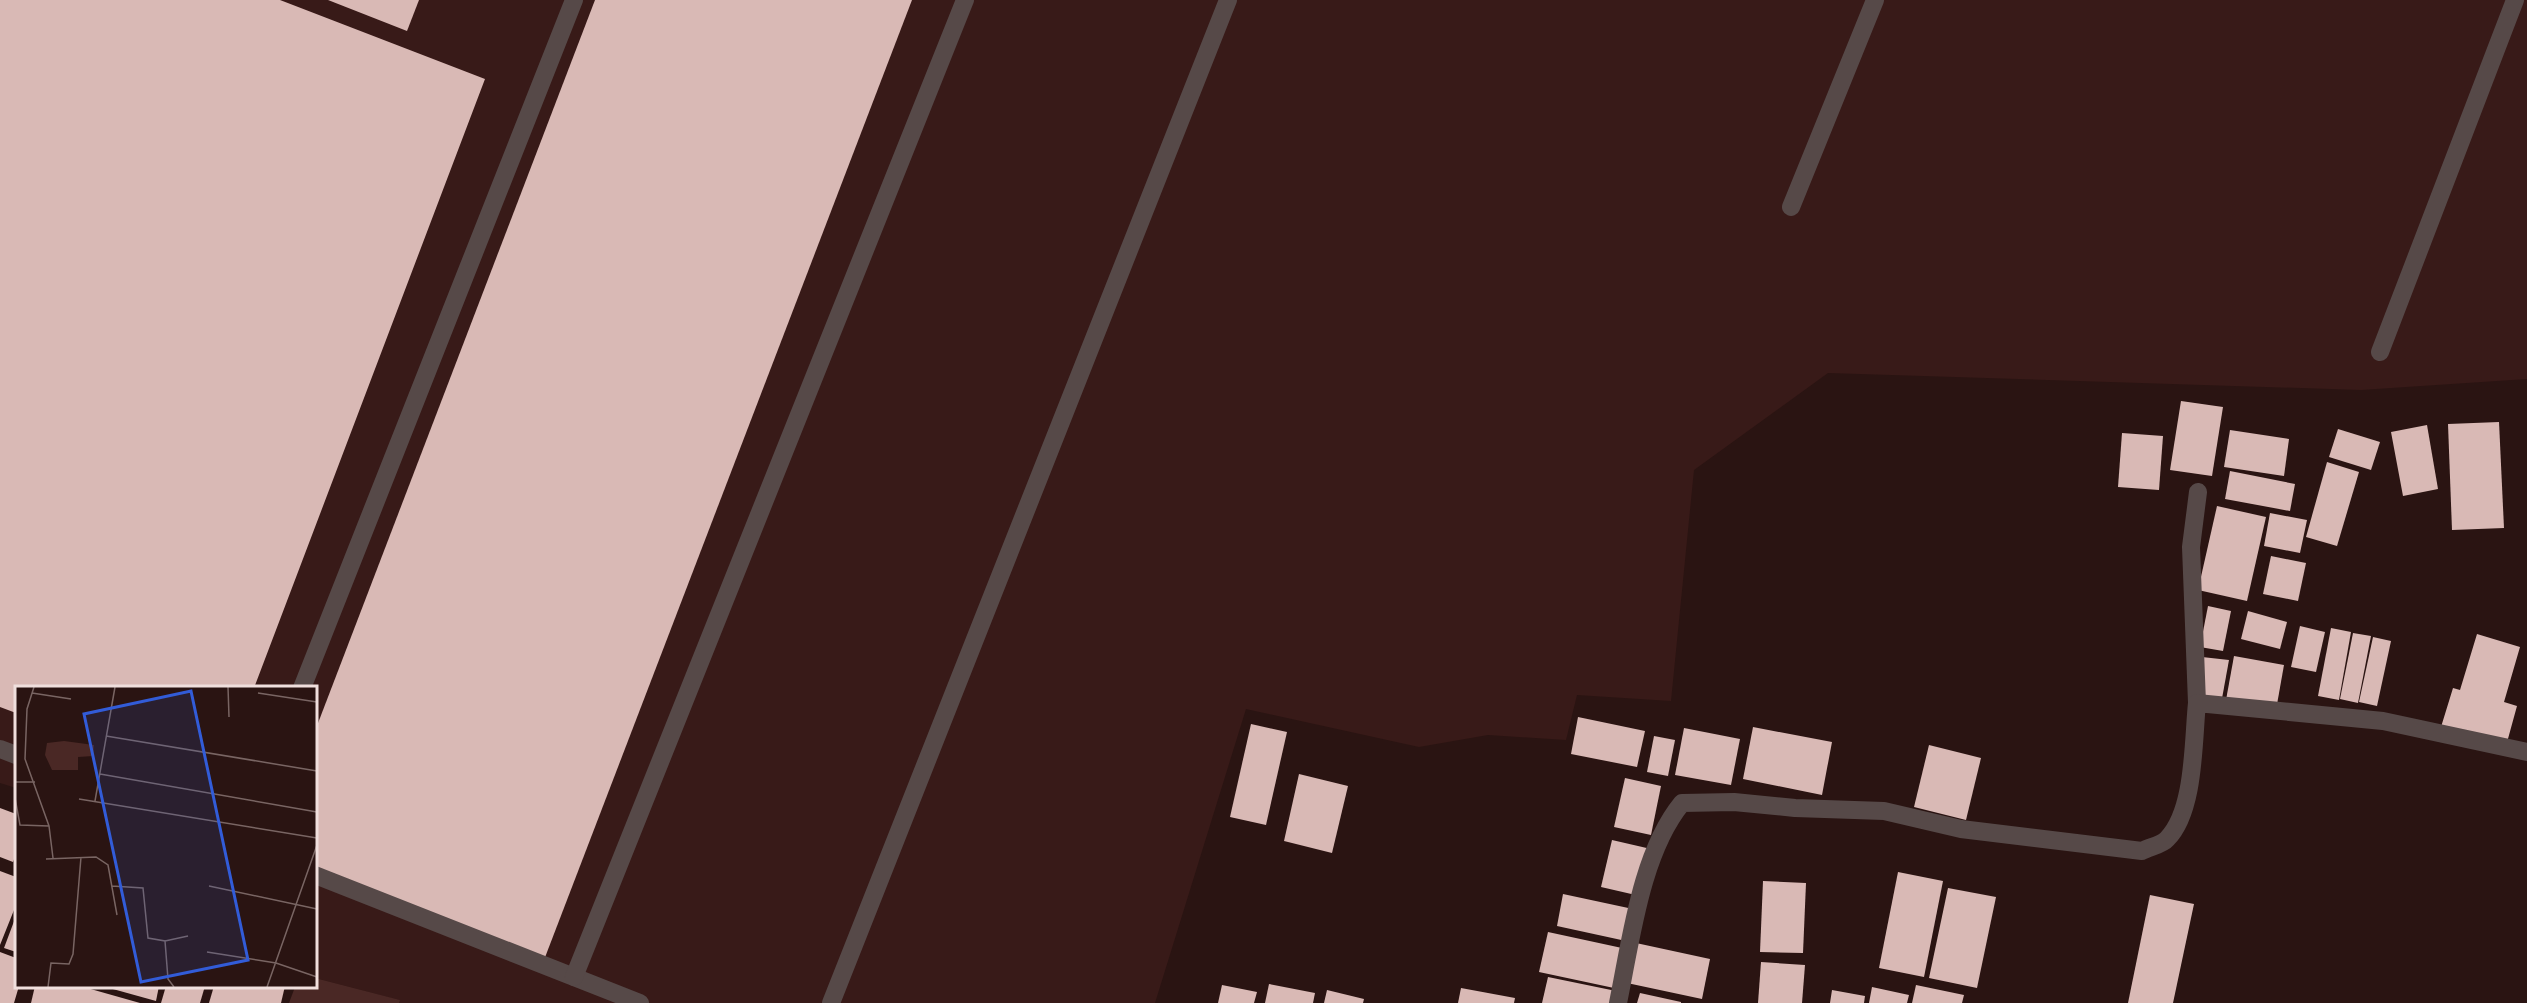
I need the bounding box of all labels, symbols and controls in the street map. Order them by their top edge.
inset map [15,686,316,988]

